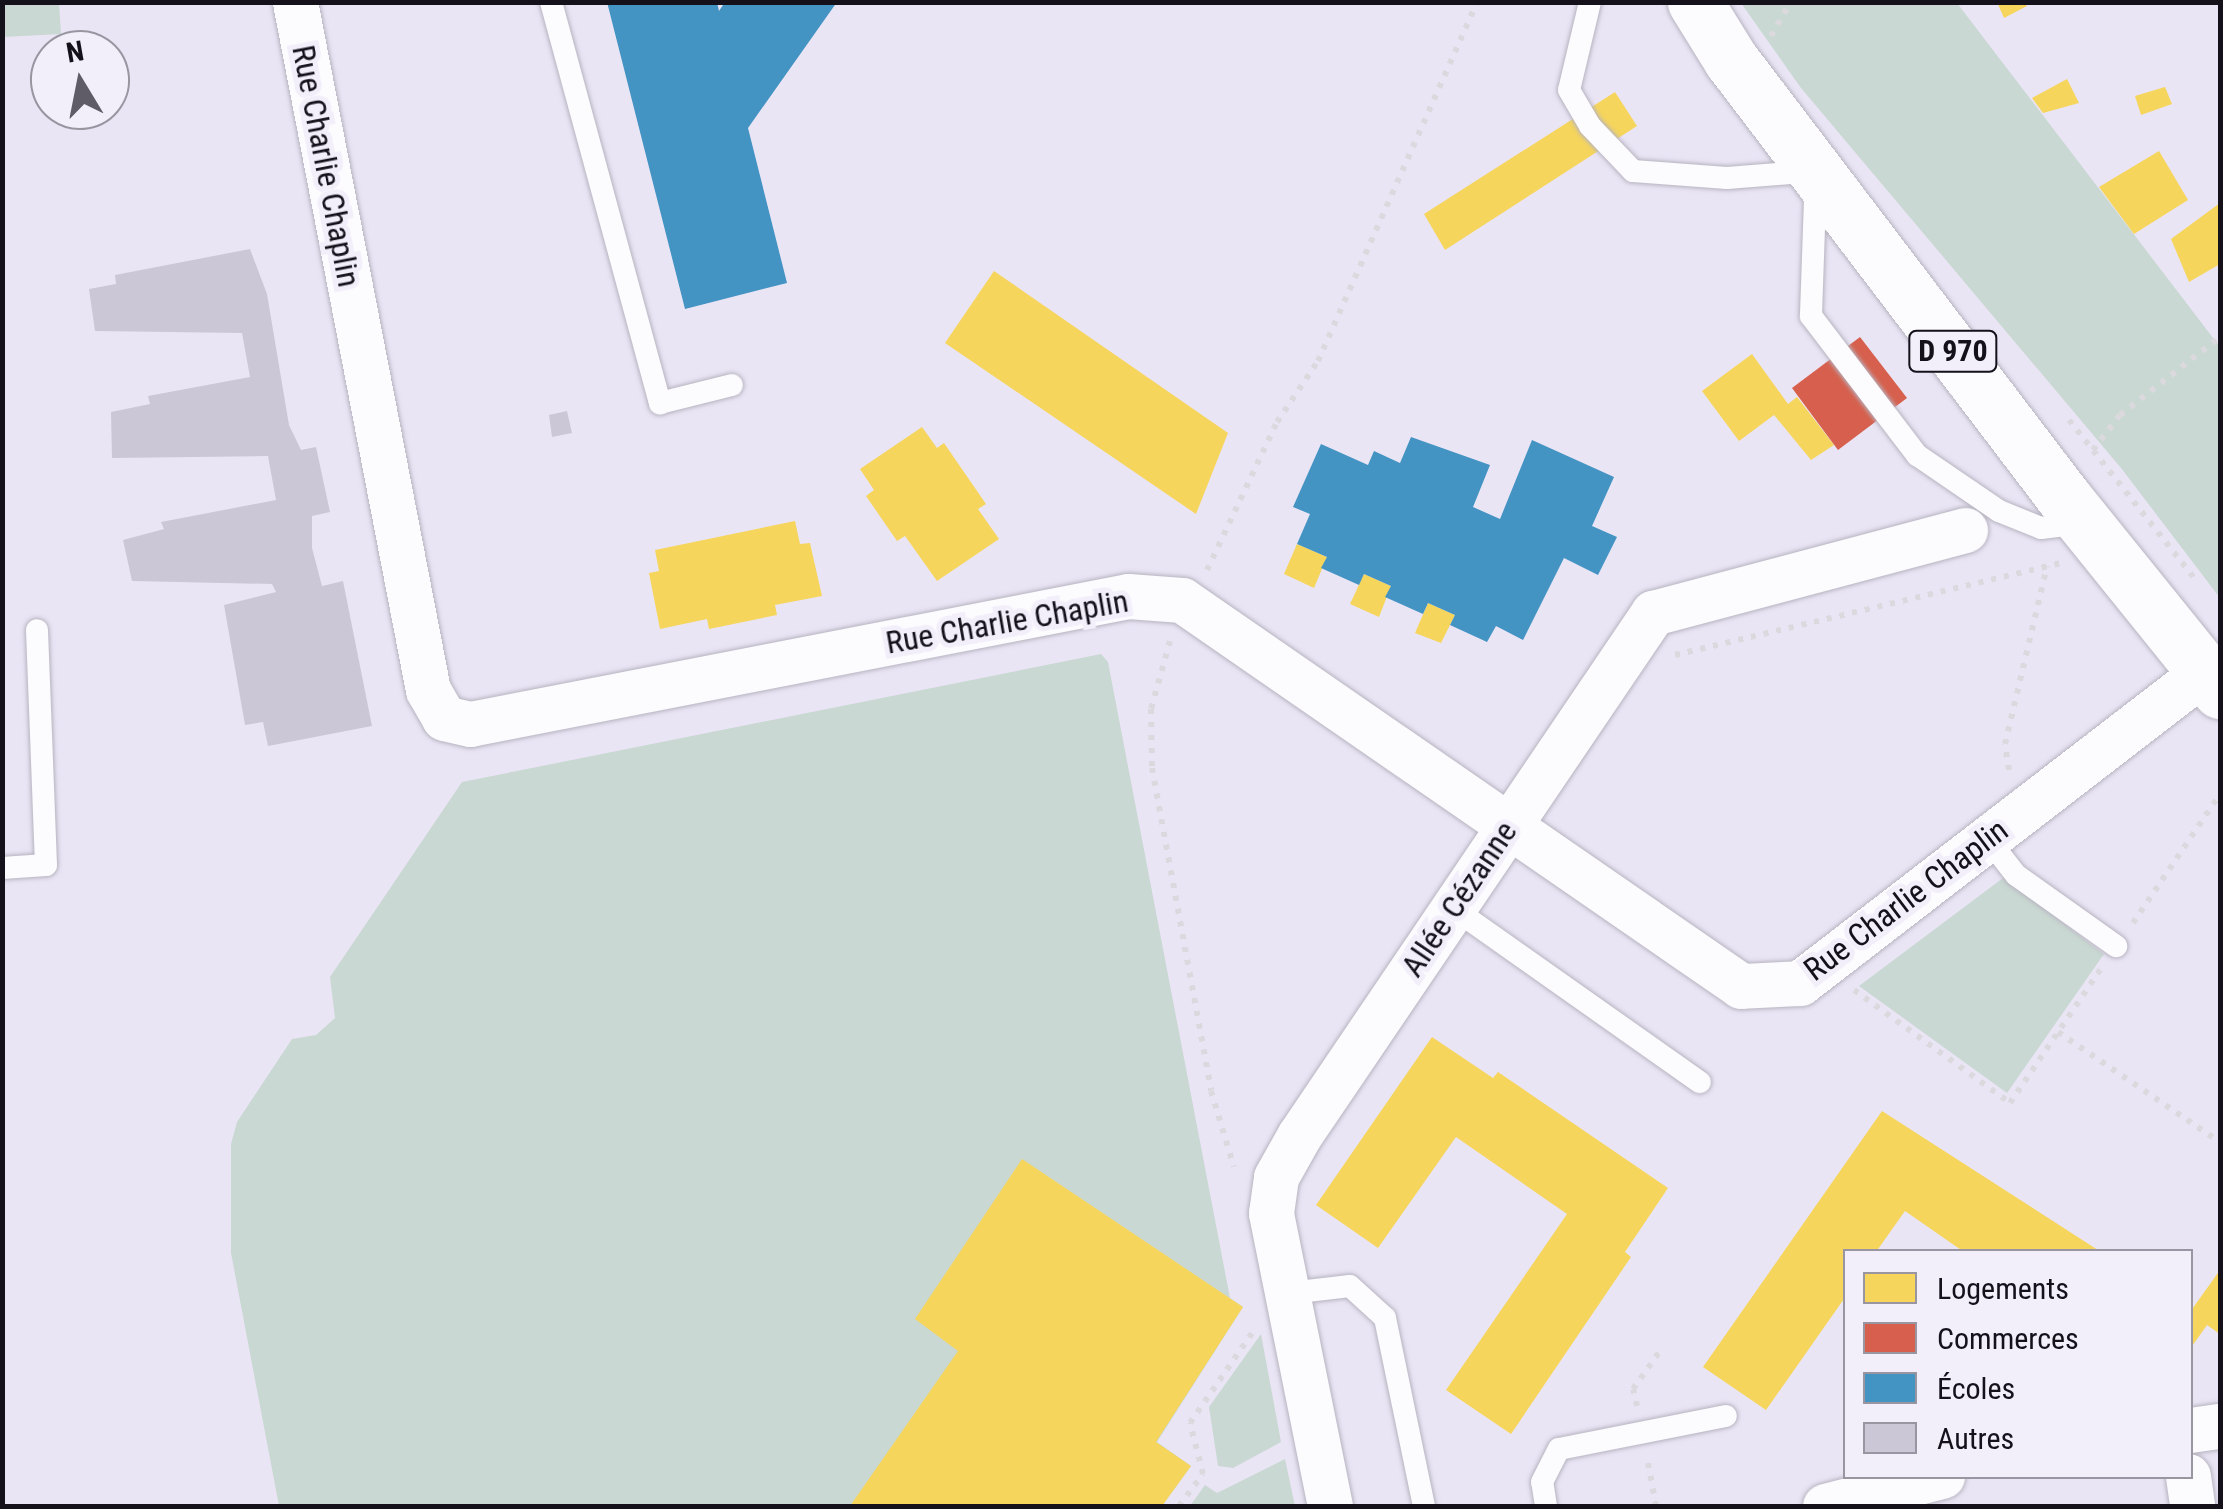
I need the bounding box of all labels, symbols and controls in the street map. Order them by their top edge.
north arrow [30,30,130,130]
text: N [64,34,86,70]
street label: Rue Charlie Chaplin [284,42,368,290]
road number: D 970 [1908,326,1998,376]
street label: Rue Charlie Chaplin [883,582,1131,662]
street label: Rue Charlie Chaplin [1796,811,2016,989]
street label: Allée Cézanne [1393,814,1525,984]
legend [1843,1249,2193,1479]
text: Logements [1937,1271,2069,1306]
text: Commerces [1937,1321,2079,1356]
text: Écoles [1937,1371,2015,1406]
text: Autres [1937,1421,2014,1456]

